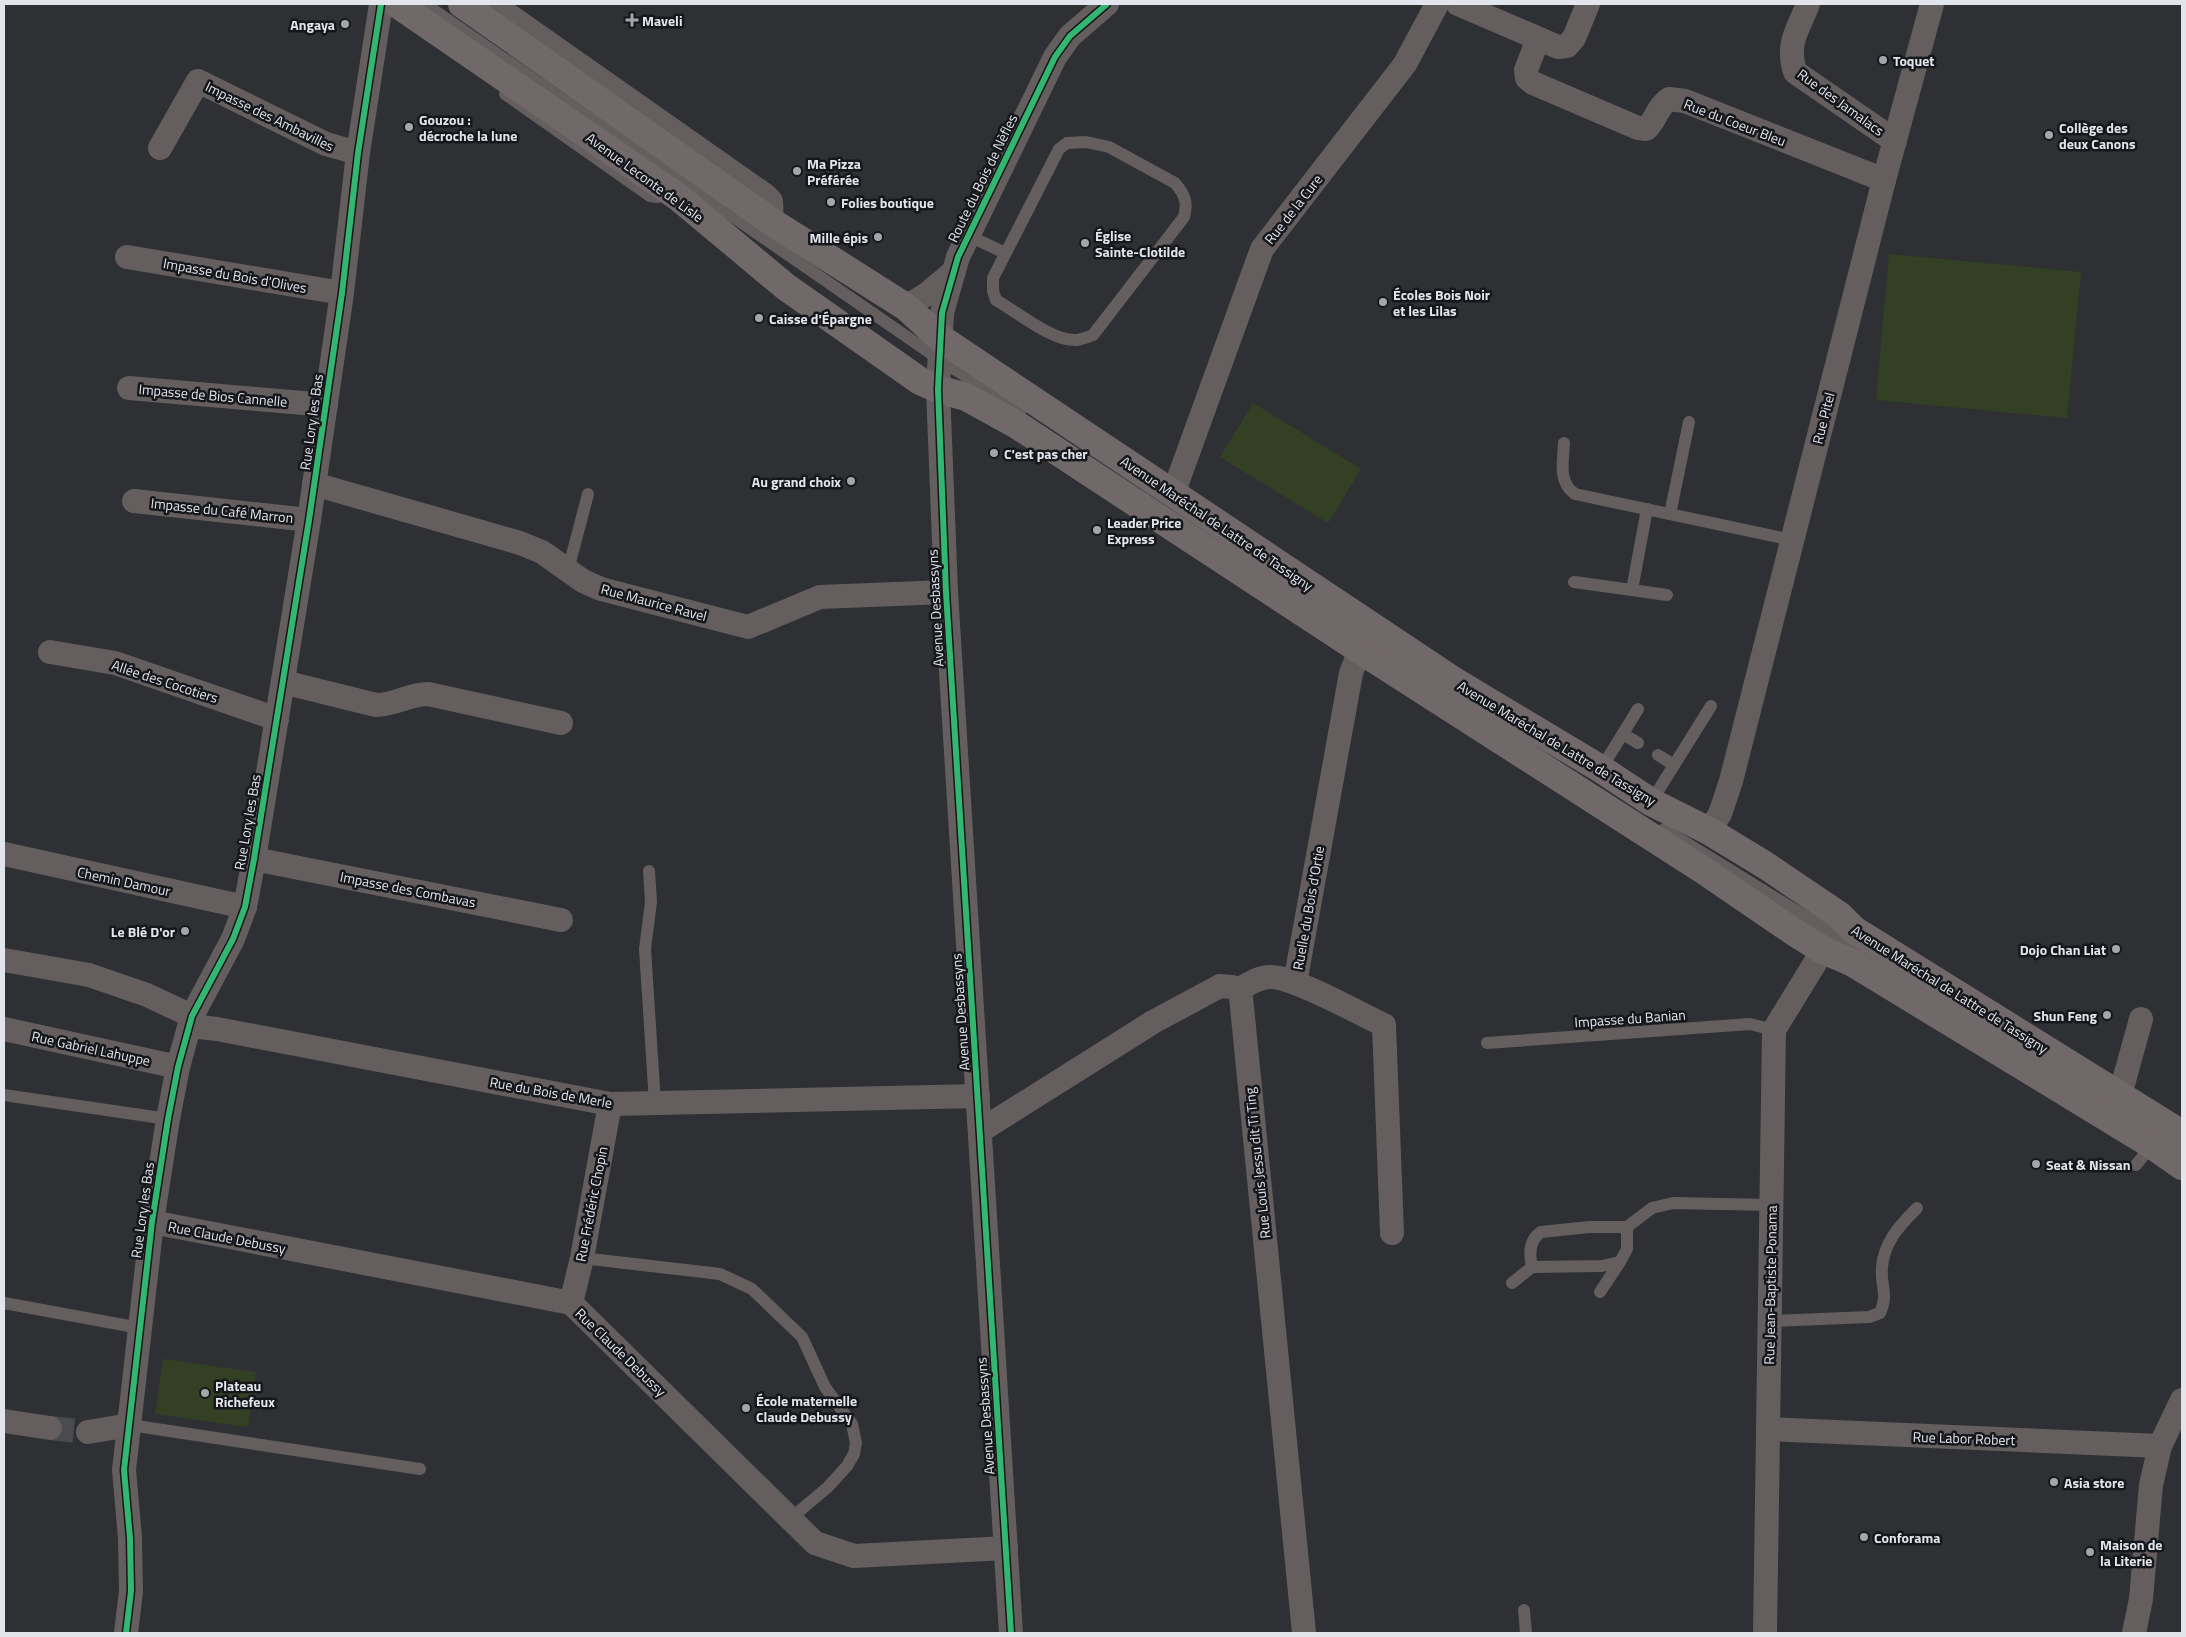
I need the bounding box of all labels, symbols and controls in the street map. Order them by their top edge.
place label: Maveli [642,10,683,31]
place label: Angaya [290,14,335,35]
marker: Maveli [626,14,638,26]
marker: Angaya [339,18,351,30]
place label: Toquet [1893,50,1934,71]
marker: Toquet [1877,54,1889,66]
street label: Rue des Jamalacs [1793,63,1889,141]
street label: Impasse des Ambavilles [202,76,338,156]
street label: Rue du Coeur Bleu [1681,93,1789,151]
place label: Gouzou : décroche la lune [419,109,517,146]
street label: Route du Bois de Nèfles [942,110,1022,246]
place label: Collège des deux Canons [2059,117,2136,154]
marker: Gouzou : décroche la lune [403,121,415,133]
street label: Avenue Leconte de Lisle [582,127,708,227]
marker: Collège des deux Canons [2043,129,2055,141]
place label: Ma Pizza Préférée [807,153,861,190]
marker: Ma Pizza Préférée [791,165,803,177]
street label: Rue de la Cure [1259,170,1327,248]
place label: Folies boutique [841,192,934,213]
marker: Folies boutique [825,196,837,208]
place label: Église Sainte-Clotilde [1095,225,1185,262]
place label: Mille épis [810,227,868,248]
marker: Mille épis [872,231,884,243]
marker: Église Sainte-Clotilde [1079,237,1091,249]
street label: Impasse du Bois d'Olives [162,252,308,298]
place label: Écoles Bois Noir et les Lilas [1393,284,1490,321]
marker: Écoles Bois Noir et les Lilas [1377,296,1389,308]
place label: Caisse d'Épargne [769,308,872,329]
marker: Caisse d'Épargne [753,312,765,324]
street label: Rue Lory les Bas [294,373,328,471]
street label: Impasse de Bios Cannelle [138,378,288,412]
street label: Rue Pitel [1806,390,1840,446]
place label: C'est pas cher [1004,443,1088,464]
marker: C'est pas cher [988,447,1000,459]
street label: Avenue Maréchal de Lattre de Tassigny [1116,450,1318,596]
place label: Au grand choix [752,471,841,492]
marker: Au grand choix [845,475,857,487]
street label: Impasse du Café Marron [150,492,294,528]
place label: Leader Price Express [1107,512,1181,549]
marker: Leader Price Express [1091,524,1103,536]
street label: Avenue Desbassyns [921,549,949,667]
street label: Rue Maurice Ravel [599,578,709,626]
street label: Allée des Cocotiers [109,654,221,708]
street label: Avenue Maréchal de Lattre de Tassigny [1454,675,1661,811]
street label: Rue Lory les Bas [228,772,266,872]
street label: Ruelle du Bois d'Ortie [1287,844,1329,972]
street label: Chemin Damour [75,861,173,901]
street label: Impasse des Combavas [338,866,478,912]
street label: Avenue Maréchal de Lattre de Tassigny [1848,920,2053,1059]
place label: Le Blé D'or [111,921,175,942]
marker: Le Blé D'or [179,925,191,937]
place label: Dojo Chan Liat [2020,939,2106,960]
marker: Dojo Chan Liat [2110,943,2122,955]
street label: Avenue Desbassyns [945,953,975,1071]
street label: Impasse du Banian [1574,1004,1686,1032]
place label: Shun Feng [2034,1005,2098,1026]
marker: Shun Feng [2101,1009,2113,1021]
street label: Rue Gabriel Lahuppe [30,1025,152,1071]
street label: Rue du Bois de Merle [488,1071,614,1113]
street label: Rue Louis Jessu dit Ti Ting [1239,1086,1275,1240]
street label: Rue Frédéric Chopin [570,1145,612,1263]
place label: Seat & Nissan [2046,1154,2130,1175]
marker: Seat & Nissan [2030,1158,2042,1170]
street label: Rue Lory les Bas [125,1161,159,1259]
street label: Rue Jean-Baptiste Ponama [1758,1205,1782,1365]
street label: Rue Claude Debussy [166,1215,288,1259]
street label: Rue Claude Debussy [571,1303,671,1401]
street label: Avenue Desbassyns [970,1357,1000,1475]
place label: Plateau Richefeux [215,1375,275,1412]
marker: Plateau Richefeux [199,1387,211,1399]
place label: École maternelle Claude Debussy [756,1390,857,1427]
marker: École maternelle Claude Debussy [740,1402,752,1414]
street label: Rue Labor Robert [1912,1426,2016,1450]
place label: Asia store [2064,1472,2124,1493]
marker: Asia store [2048,1476,2060,1488]
place label: Conforama [1874,1527,1940,1548]
marker: Conforama [1858,1531,1870,1543]
place label: Maison de la Literie [2100,1534,2162,1571]
marker: Maison de la Literie [2084,1546,2096,1558]

